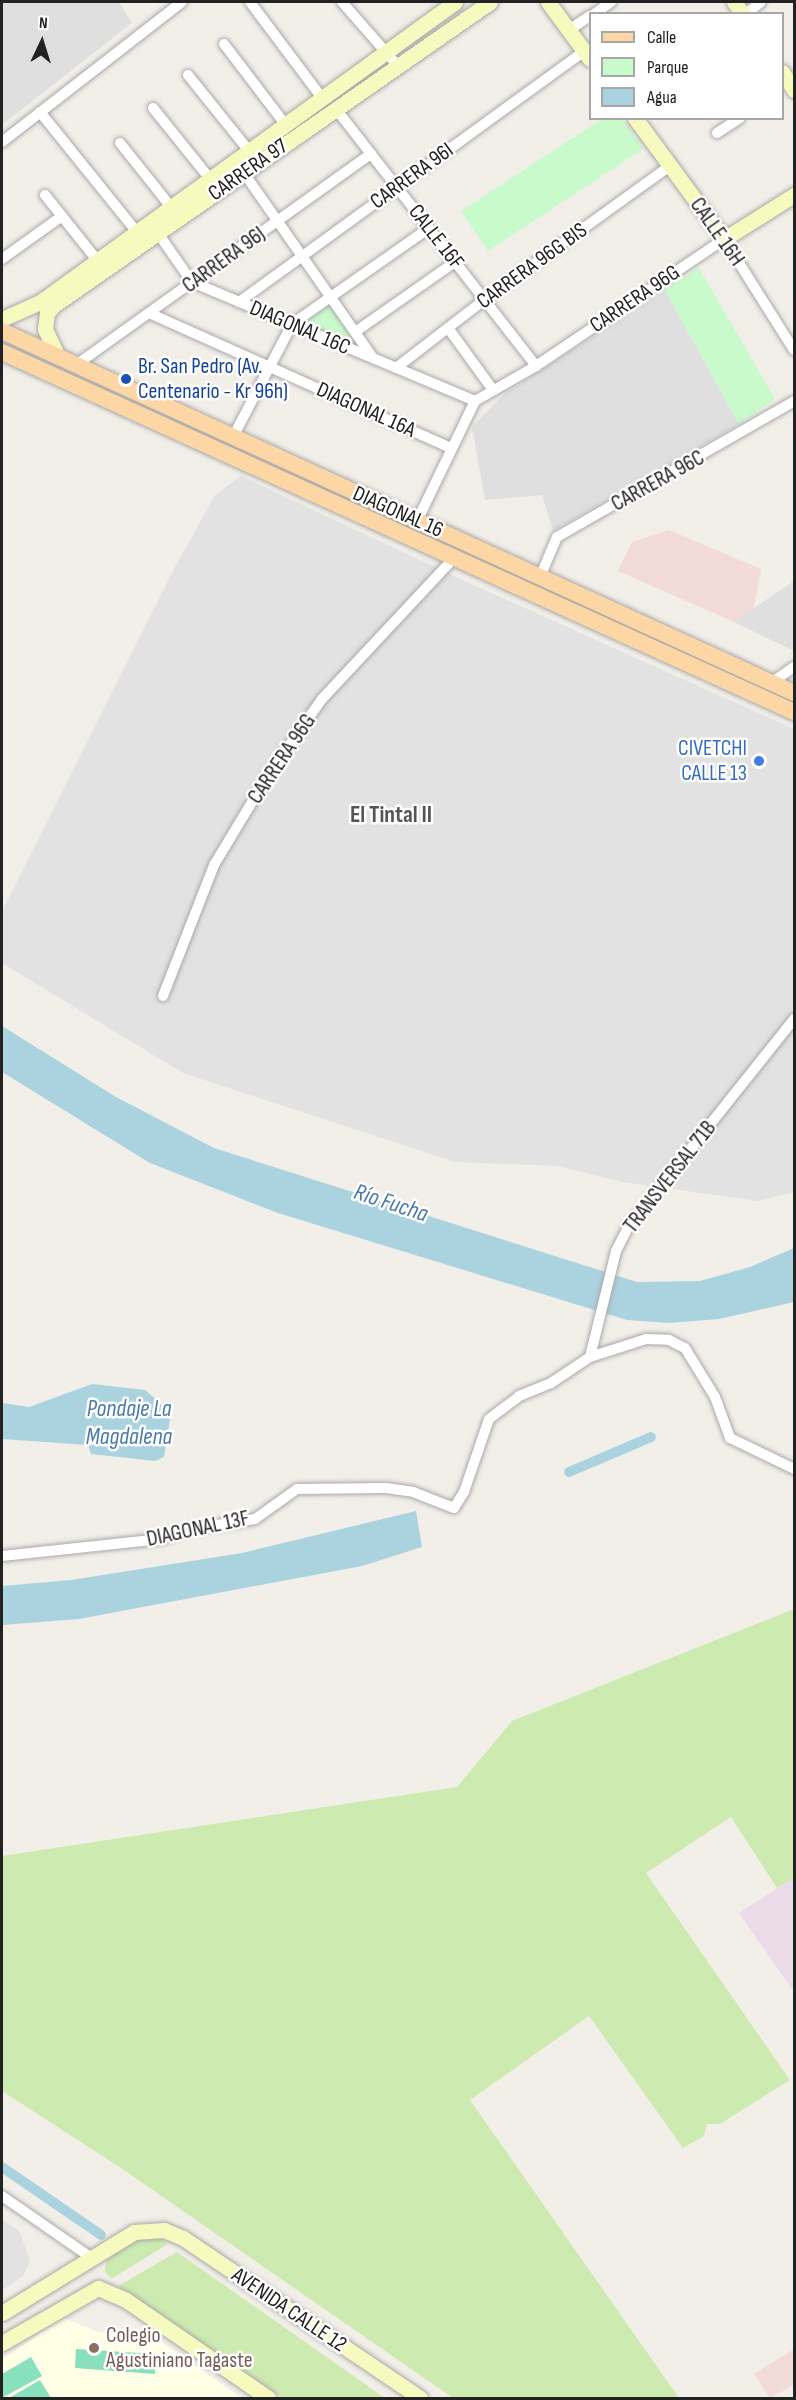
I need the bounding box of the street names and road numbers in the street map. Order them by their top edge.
street label: CARRERA 97 [203,133,293,207]
street label: CARRERA 96I [365,137,459,215]
street label: CALLE 16H [684,193,750,271]
street label: CALLE 16F [403,199,469,275]
street label: CARRERA 96G BIS [472,217,592,315]
street label: CARRERA 96J [177,221,271,299]
street label: CARRERA 96G [585,259,685,339]
street label: DIAGONAL 16C [246,295,354,361]
street label: DIAGONAL 16A [312,377,420,443]
street label: CARRERA 96C [607,445,709,517]
street label: DIAGONAL 16 [349,480,447,544]
street label: CARRERA 96G [242,709,322,809]
street label: TRANSVERSAL 71B [618,1116,722,1238]
street label: DIAGONAL 13F [144,1505,252,1553]
street label: AVENIDA CALLE 12 [227,2262,351,2358]

